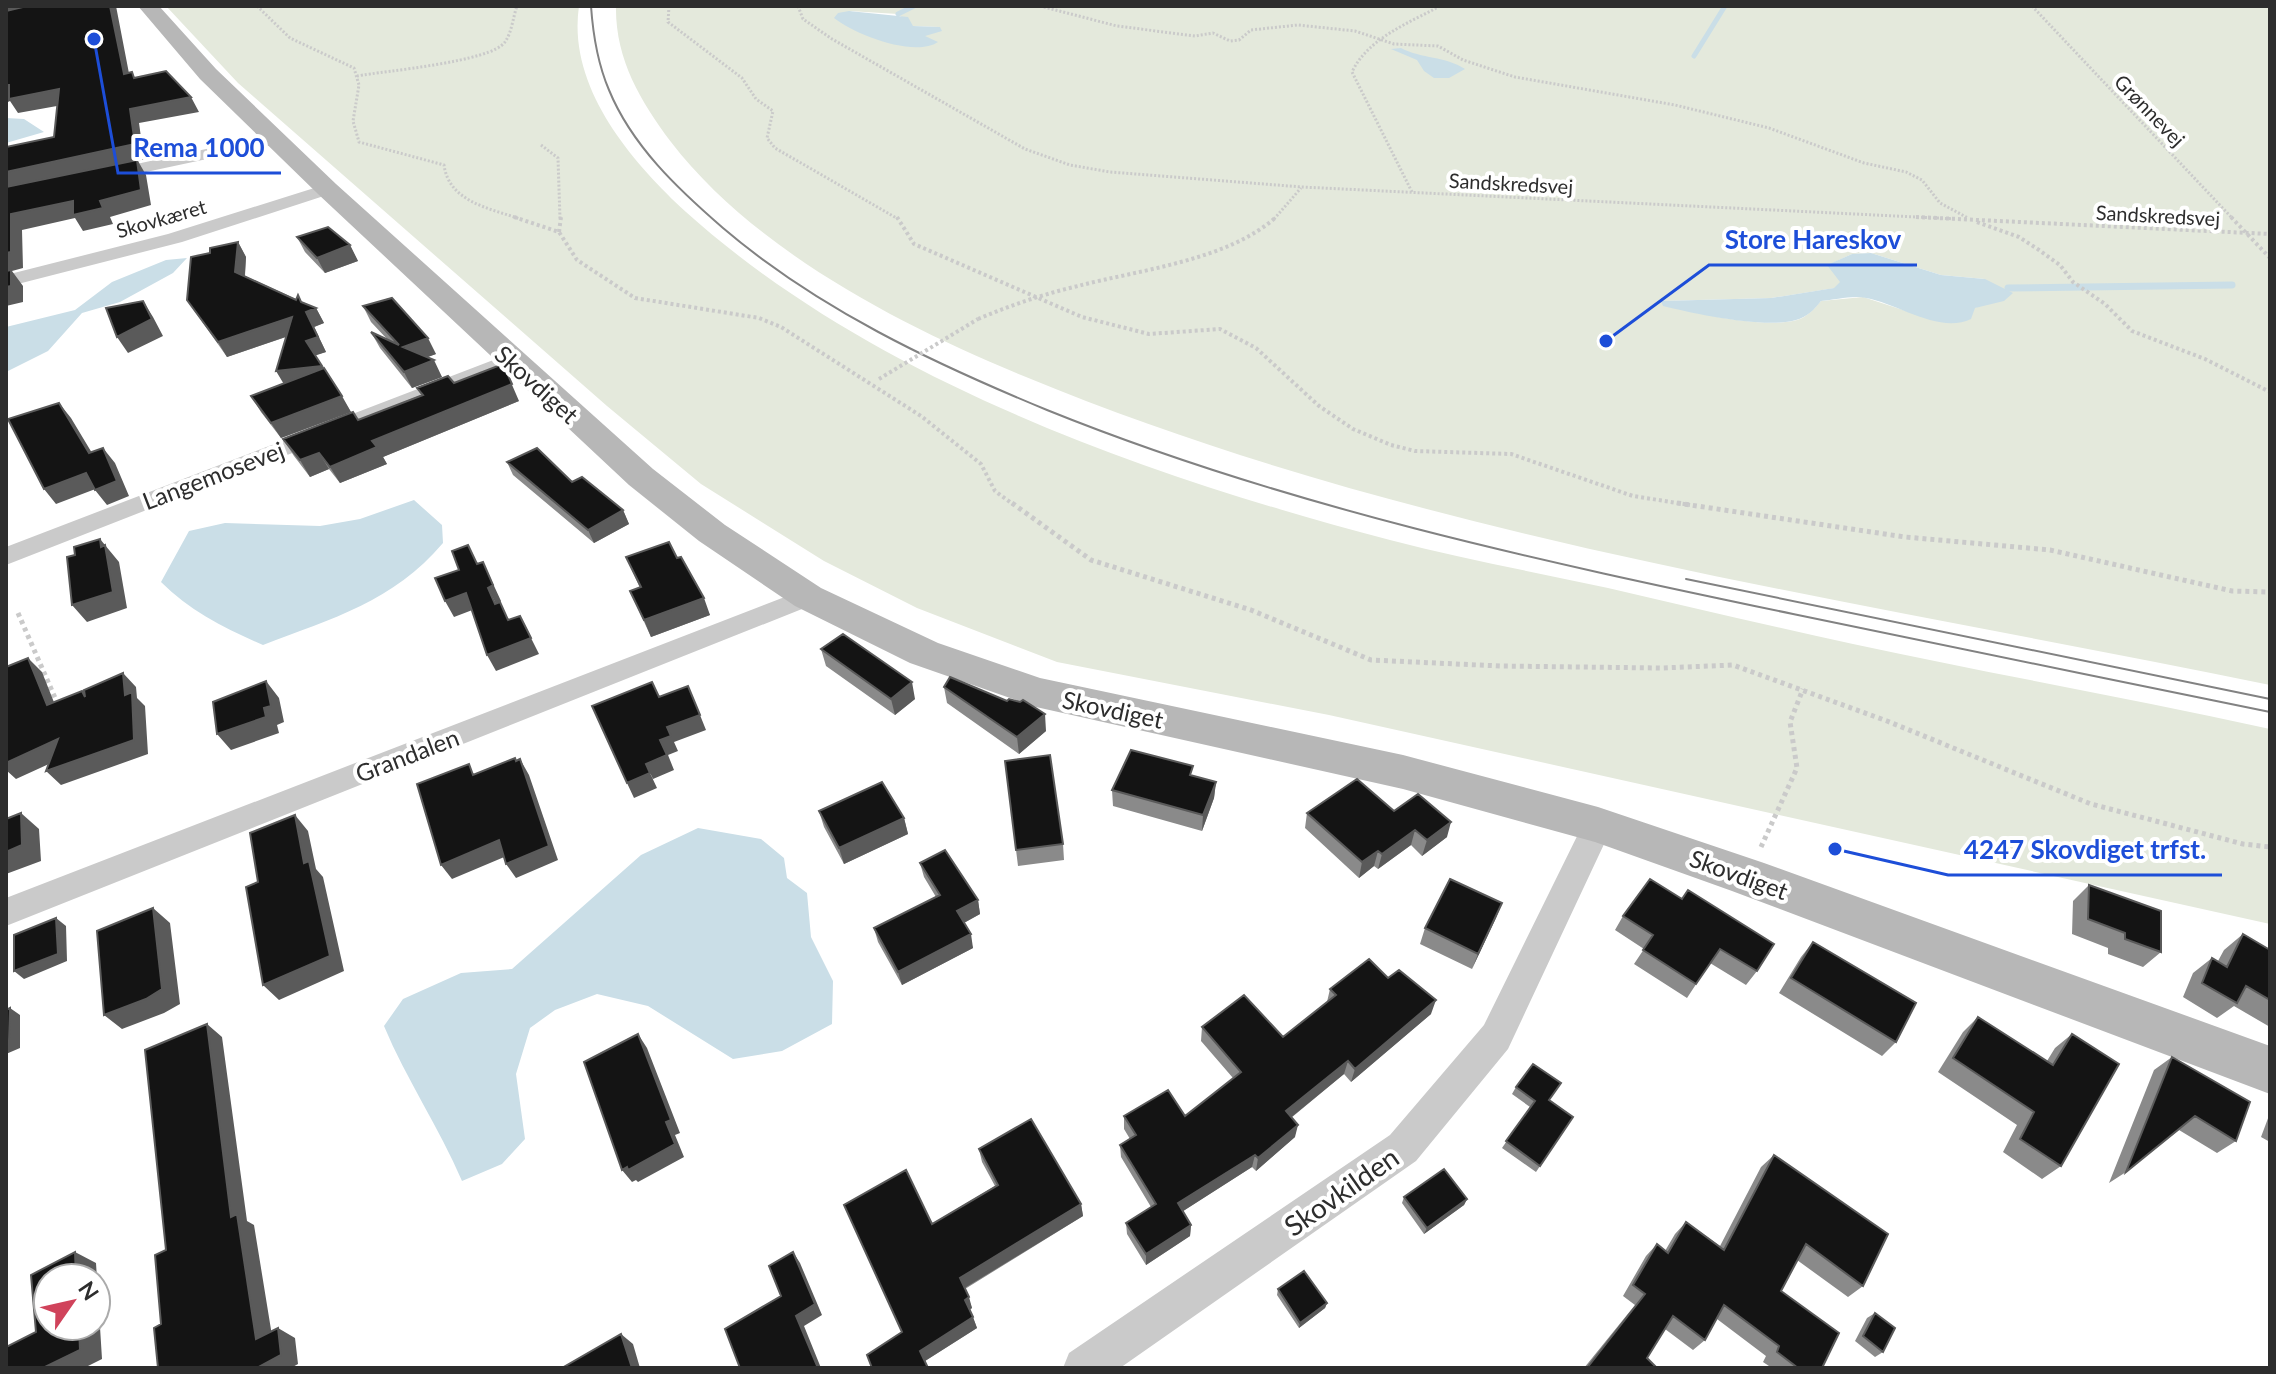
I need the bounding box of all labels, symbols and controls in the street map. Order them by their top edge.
street label: Grønnevej [2110,69,2190,151]
callout: Rema 1000 [118,123,281,173]
text: Rema 1000 [133,131,265,163]
street label: Sandskredsvej [1448,168,1574,198]
street label: Skovkæret [113,194,209,242]
street label: Sandskredsvej [2095,200,2221,230]
callout: Store Hareskov [1709,215,1917,265]
text: Store Hareskov [1725,223,1902,255]
street label: Skovdiget [489,339,585,429]
street label: Langemosevej [138,435,288,515]
street label: Skovdiget [1060,684,1166,734]
street label: Grandalen [351,722,463,788]
callout: 4247 Skovdiget trfst. [1948,825,2222,875]
text: 4247 Skovdiget trfst. [1964,833,2206,865]
street label: Skovdiget [1686,843,1792,905]
street label: Skovkilden [1277,1139,1405,1243]
north arrow [32,1262,112,1342]
text: N [73,1276,105,1305]

